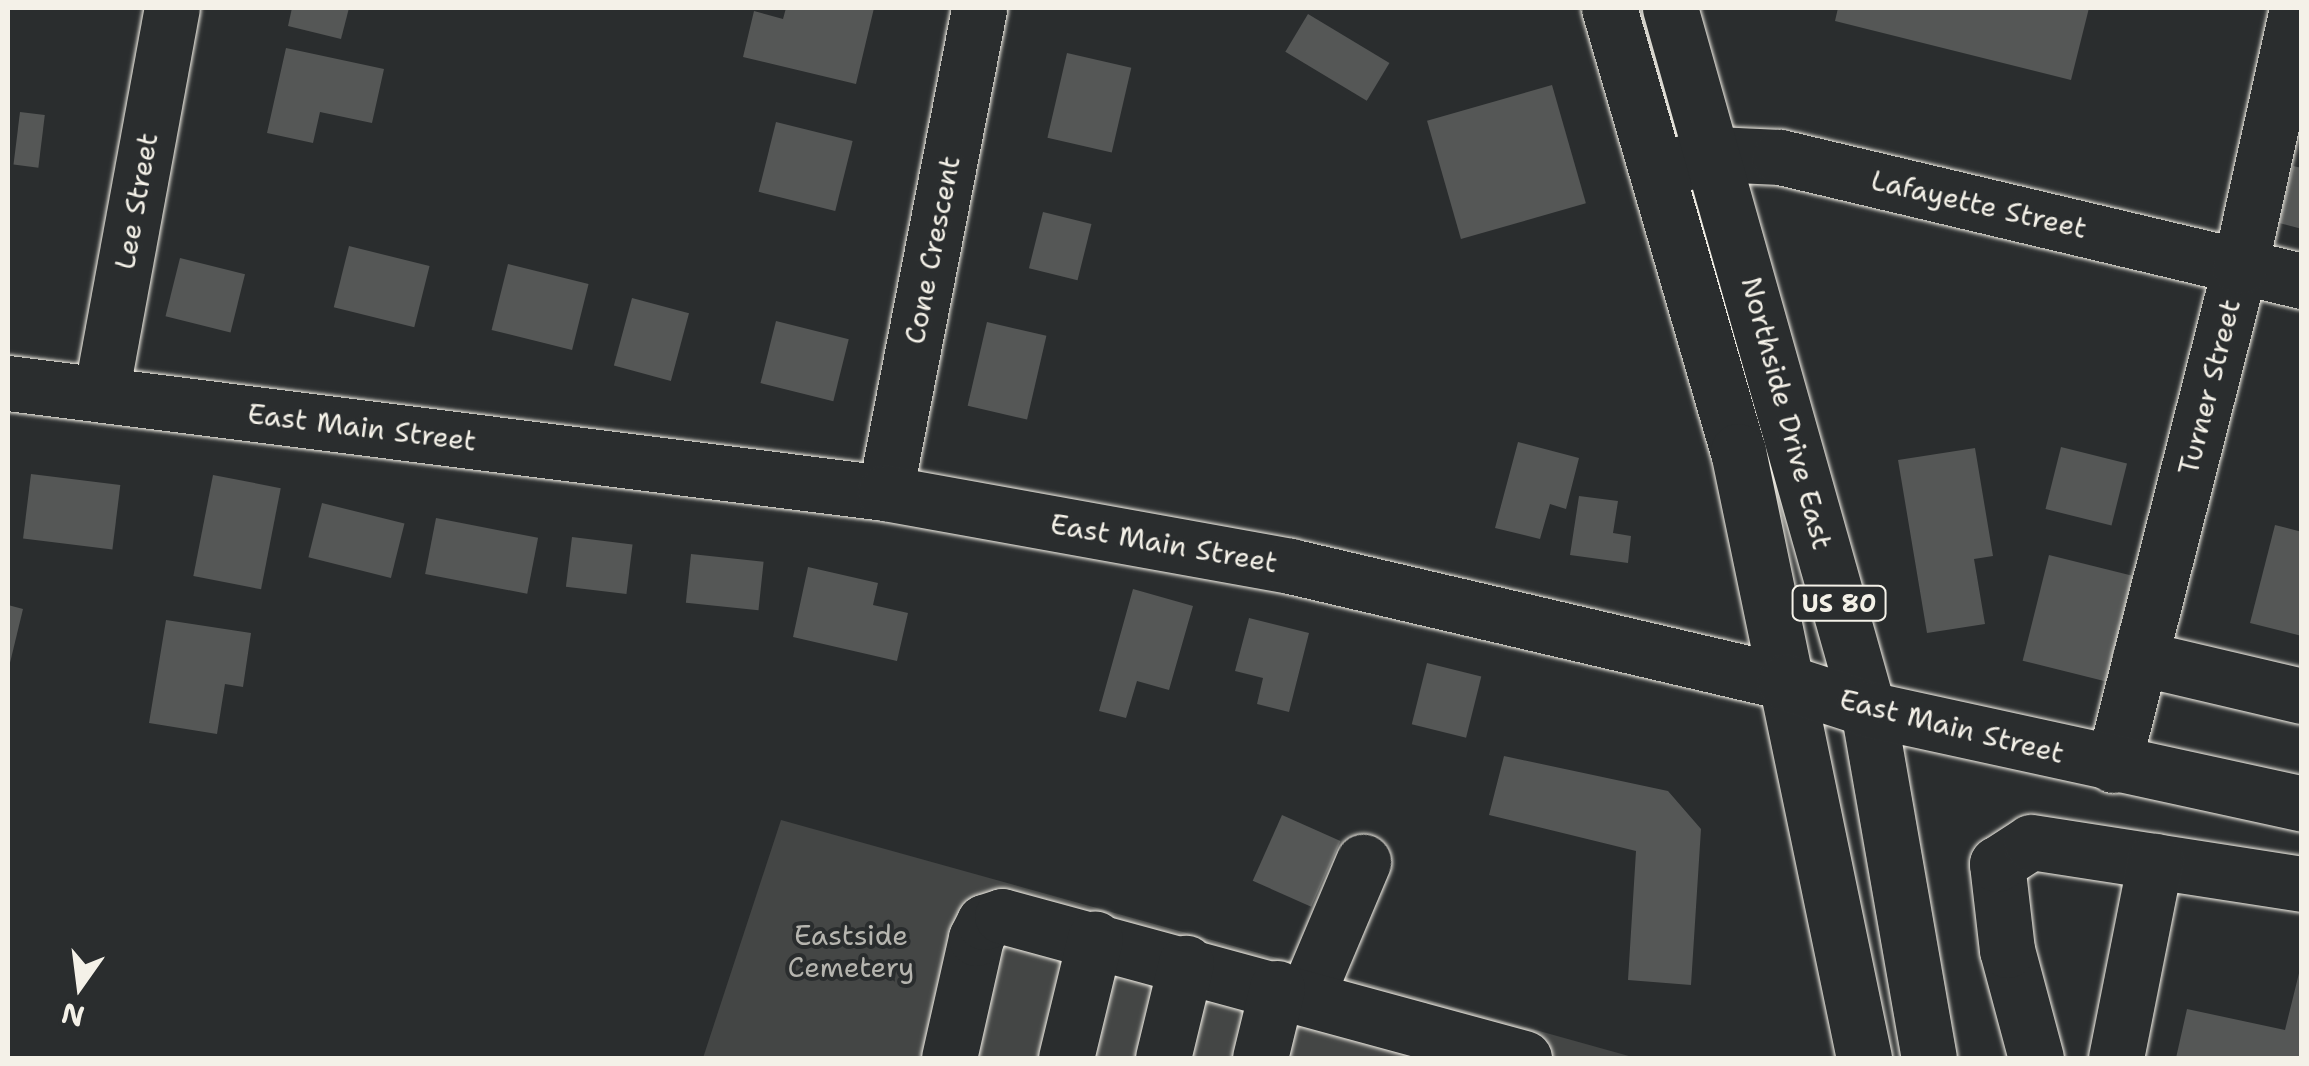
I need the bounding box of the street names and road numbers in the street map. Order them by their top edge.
street label: Lee Street [107,130,165,272]
street label: Cone Crescent [897,153,967,347]
street label: Lafayette Street [1868,163,2090,245]
street label: Northside Drive East [1734,273,1840,553]
street label: Turner Street [2171,296,2247,478]
street label: East Main Street [246,396,478,458]
street label: East Main Street [1048,506,1280,580]
road number: US 80 [1792,583,1886,623]
street label: East Main Street [1836,682,2068,770]

